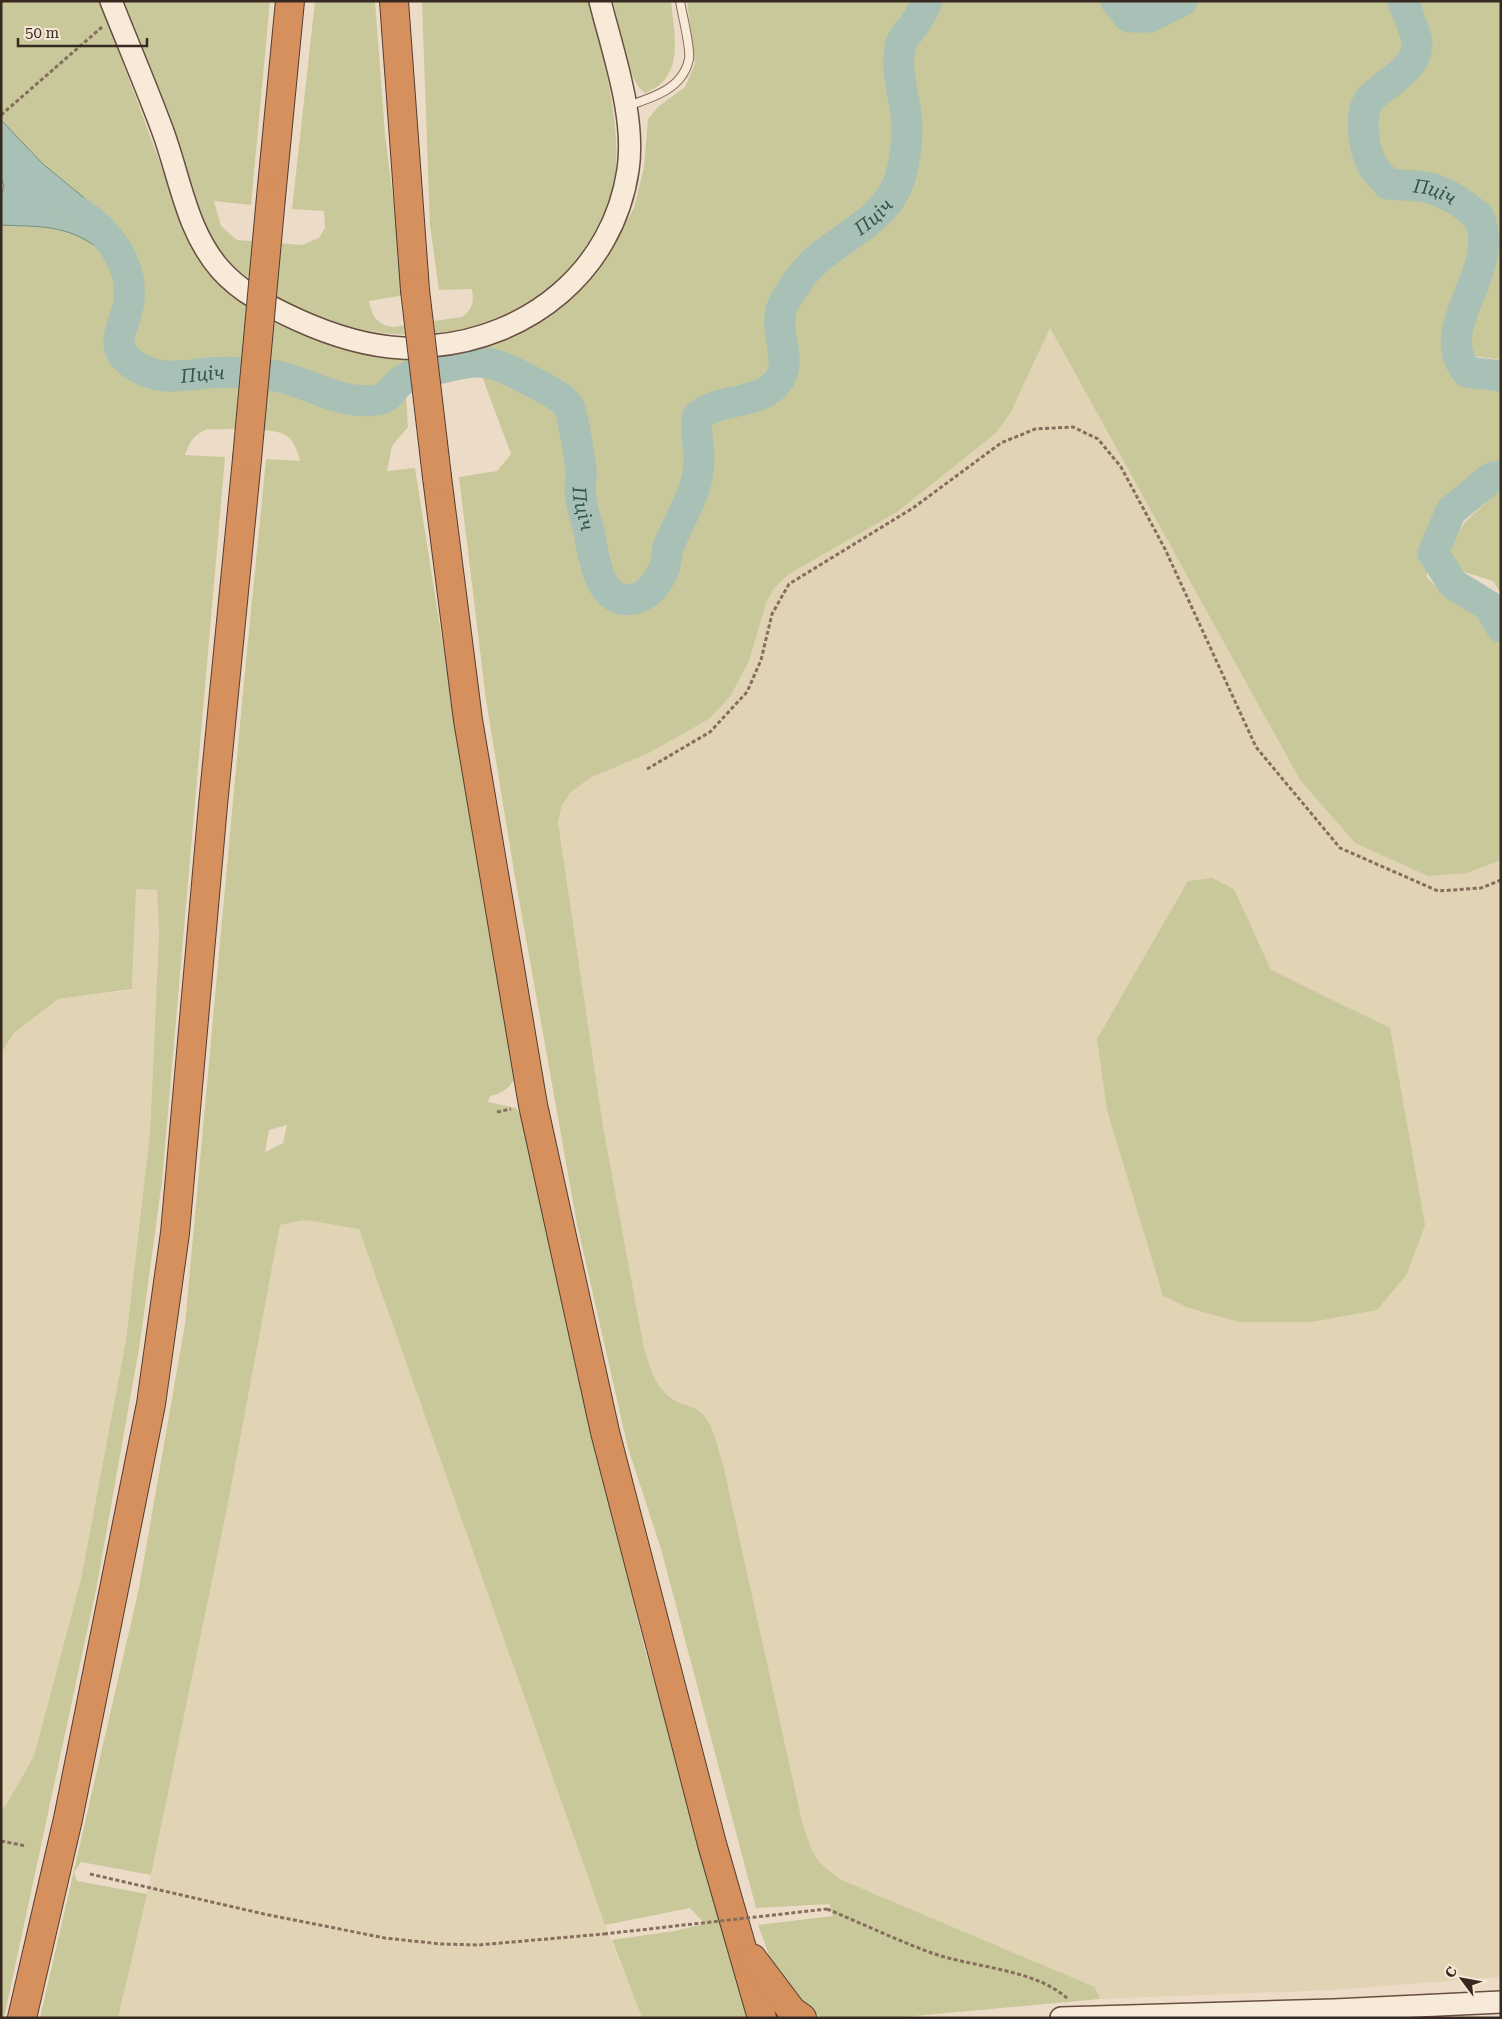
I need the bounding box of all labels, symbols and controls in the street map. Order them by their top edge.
scale bar [18,15,146,47]
text: 50 m [25,24,60,42]
water label: Пціч [1411,174,1460,210]
water label: Пціч [849,194,898,241]
water label: Пціч [178,361,225,388]
water label: Пціч [568,485,599,533]
north arrow [1437,1954,1487,2004]
text: С [1442,1964,1460,1981]

